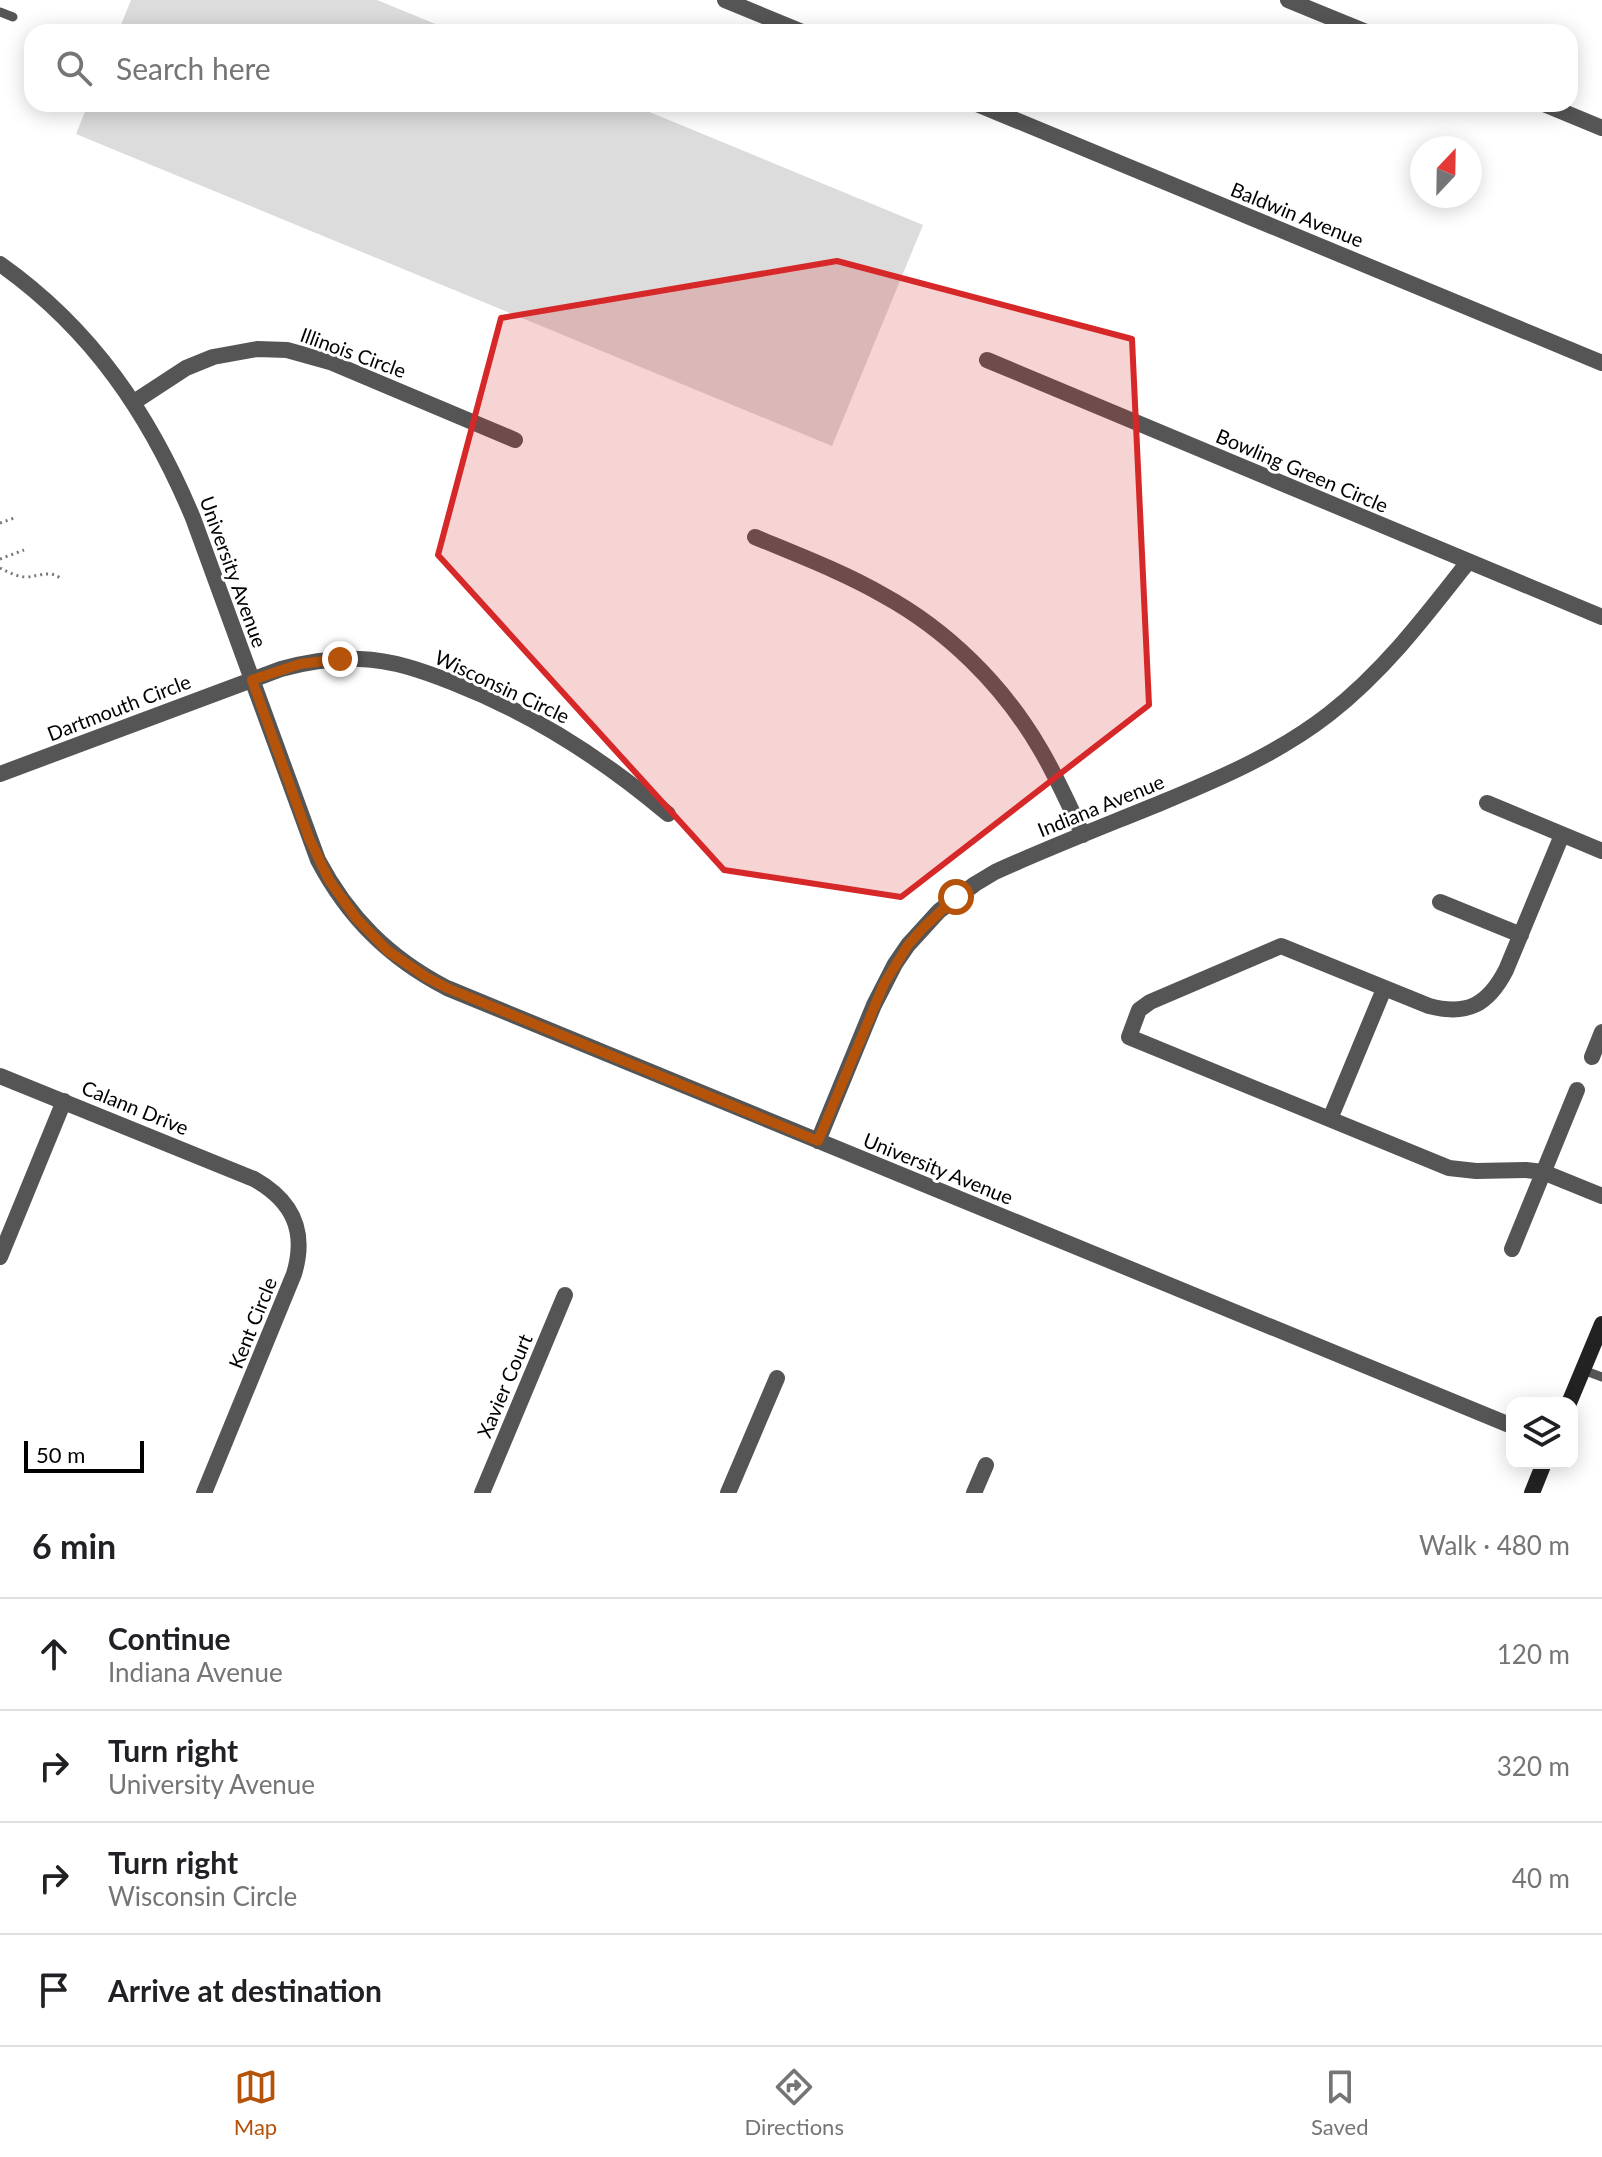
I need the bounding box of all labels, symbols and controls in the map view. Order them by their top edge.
search box [24,24,1578,112]
icon: search [52,46,96,90]
text: Search here [116,50,271,86]
north arrow [1410,136,1482,208]
street label: Baldwin Avenue [1228,177,1367,252]
street label: Illinois Circle [297,322,409,382]
street label: Bowling Green Circle [1213,423,1392,517]
street label: University Avenue [195,493,272,651]
route end [322,641,358,677]
street label: Wisconsin Circle [431,644,573,728]
street label: Dartmouth Circle [44,669,194,745]
street label: Indiana Avenue [1034,769,1167,841]
route start [938,879,974,915]
street label: Calann Drive [78,1075,192,1139]
street label: University Avenue [860,1127,1017,1209]
street label: Kent Circle [223,1274,281,1372]
street label: Xavier Court [471,1330,537,1441]
map controls [1506,1397,1578,1469]
button: layers [1506,1397,1578,1469]
scale bar [24,1437,144,1473]
text: 50 m [36,1441,85,1468]
text: 6 min [32,1525,116,1566]
text: Walk · 480 m [1419,1529,1570,1561]
text: Continue [108,1620,231,1656]
icon: ahead [32,1632,76,1676]
text: 120 m [1497,1638,1570,1670]
text: Indiana Avenue [108,1656,283,1688]
text: Turn right [108,1732,238,1768]
icon: right [32,1744,76,1788]
text: 320 m [1497,1750,1570,1782]
text: University Avenue [108,1768,315,1800]
text: Turn right [108,1844,238,1880]
icon: right [32,1856,76,1900]
text: 40 m [1512,1862,1570,1894]
text: Wisconsin Circle [108,1880,297,1912]
icon: arrive [32,1968,76,2012]
text: Arrive at destination [108,1972,382,2008]
tab: Map [234,2065,278,2140]
tab: Directions [745,2065,844,2140]
tab: Saved [1311,2065,1368,2140]

